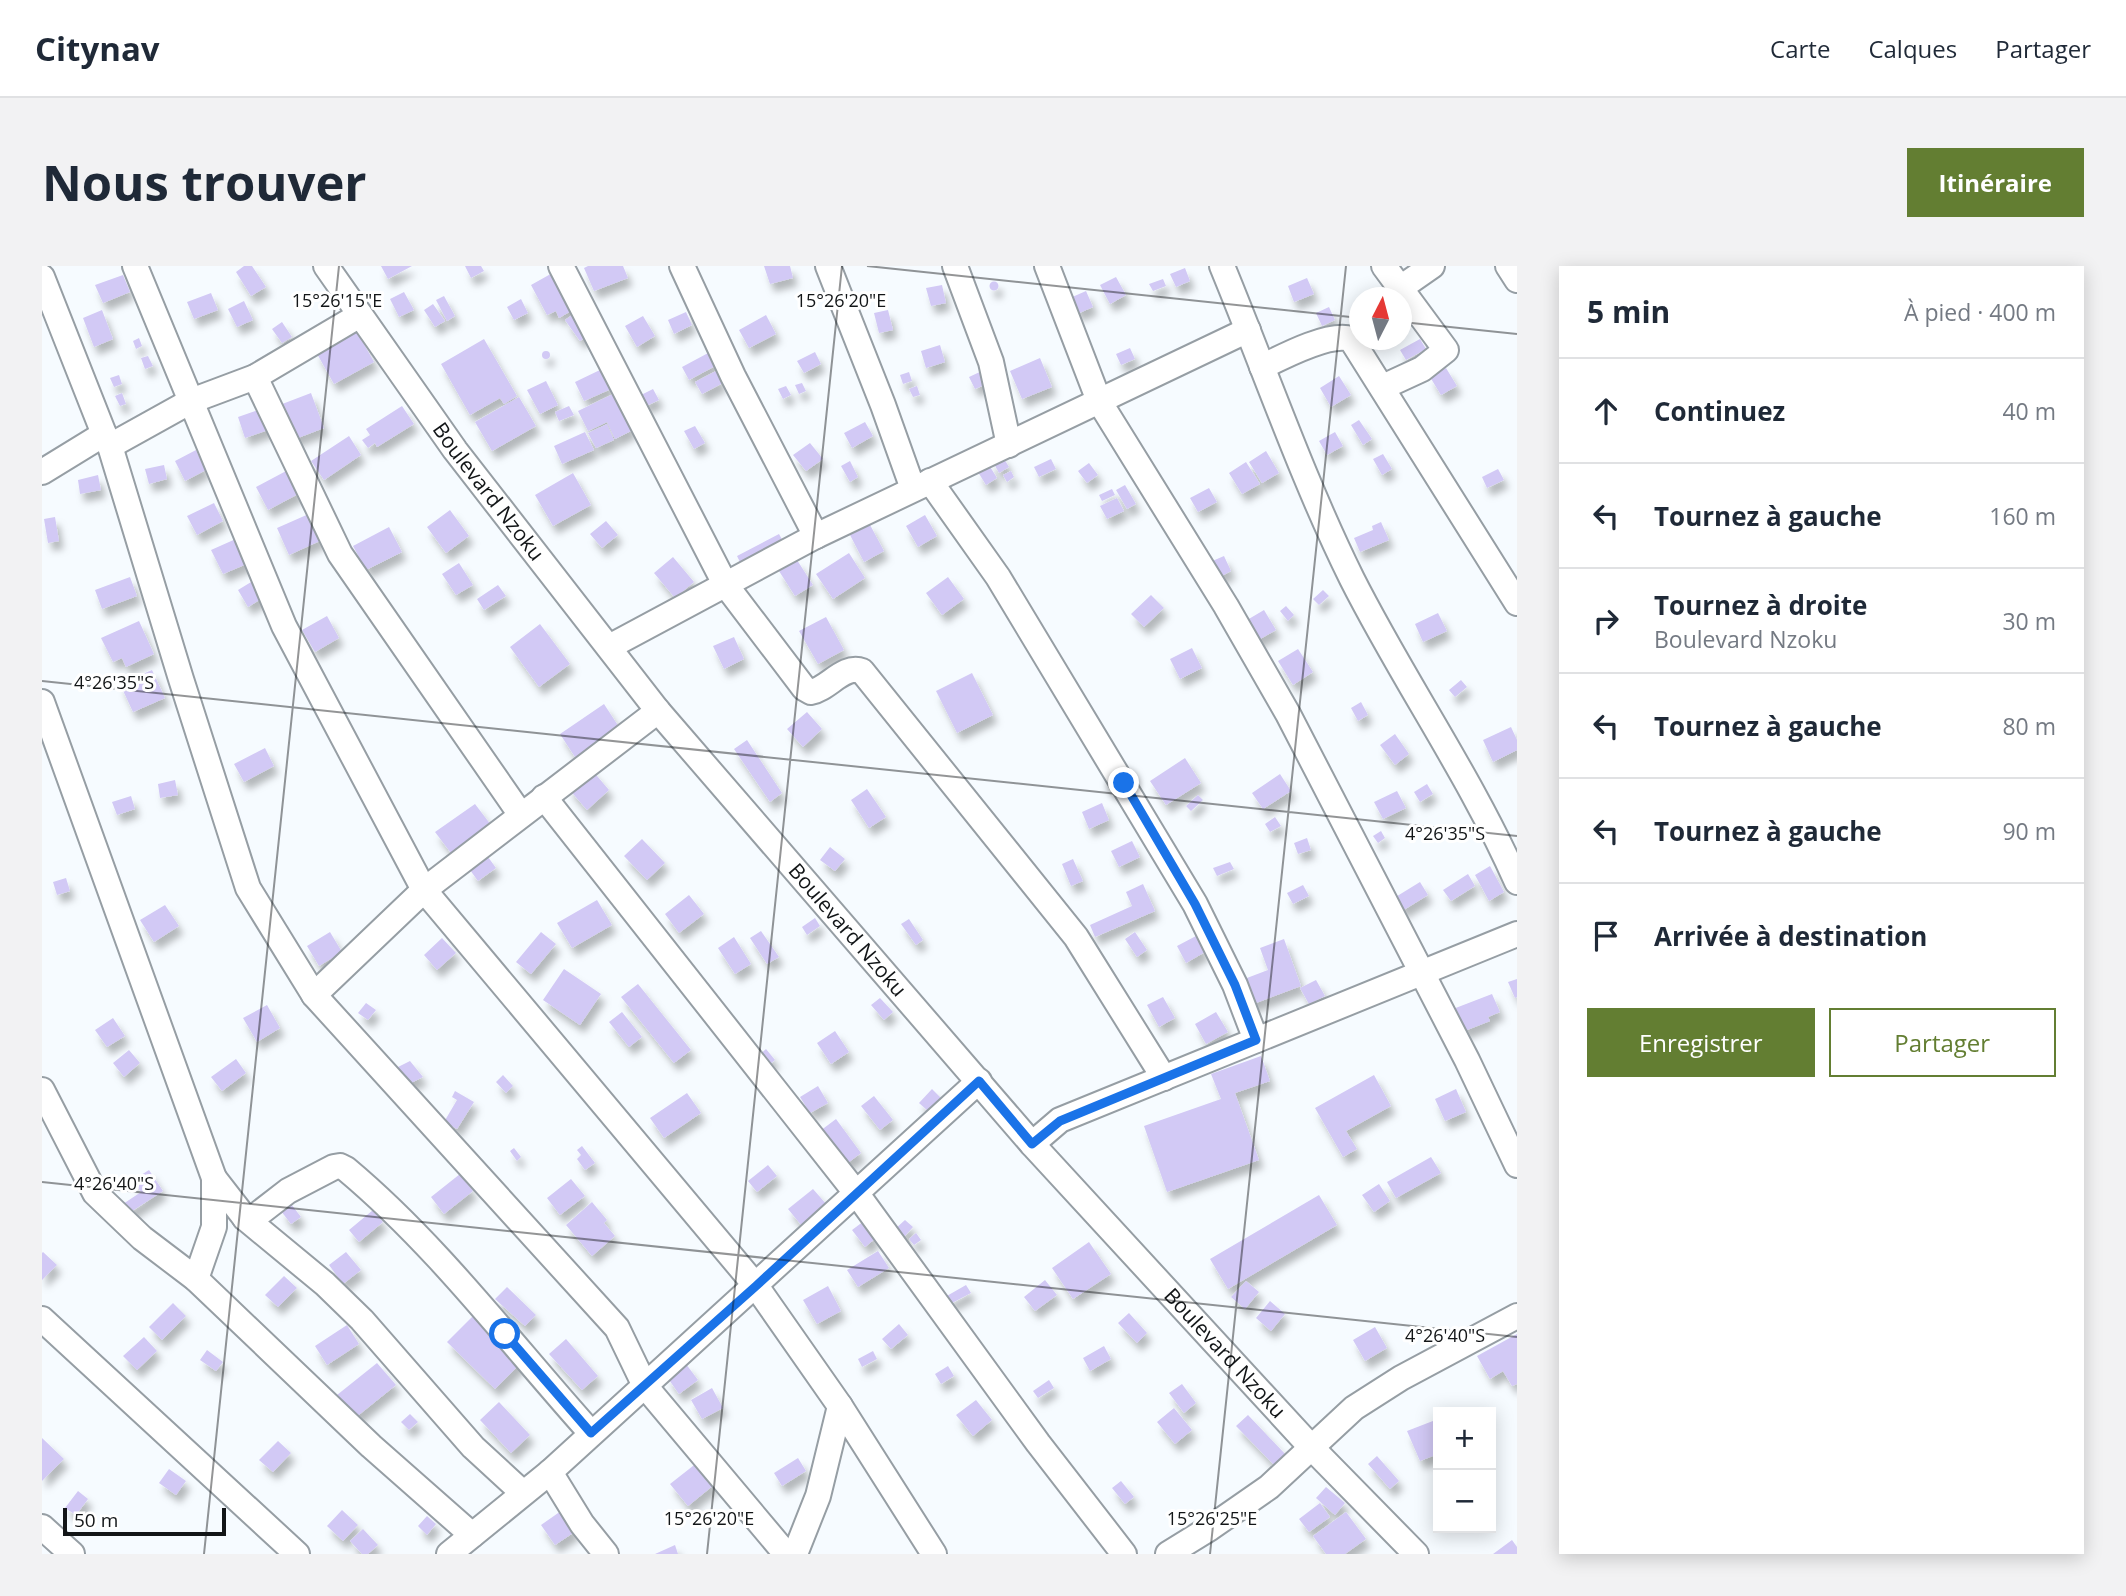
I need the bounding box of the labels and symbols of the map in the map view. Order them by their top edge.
north arrow [1349,287,1412,350]
text: 15°26'15"E [292,288,382,312]
text: 15°26'20"E [796,288,886,312]
street label: Boulevard Nzoku [427,416,551,566]
text: 4°26'35"S [74,670,154,694]
route end [1108,767,1139,798]
text: 4°26'35"S [1405,821,1485,845]
street label: Boulevard Nzoku [783,857,913,1002]
text: 4°26'40"S [74,1171,154,1195]
street label: Boulevard Nzoku [1158,1281,1292,1424]
route start [489,1318,520,1349]
text: 4°26'40"S [1405,1323,1485,1347]
scale bar [63,1505,226,1537]
text: 15°26'20"E [664,1506,754,1530]
text: 15°26'25"E [1167,1506,1257,1530]

